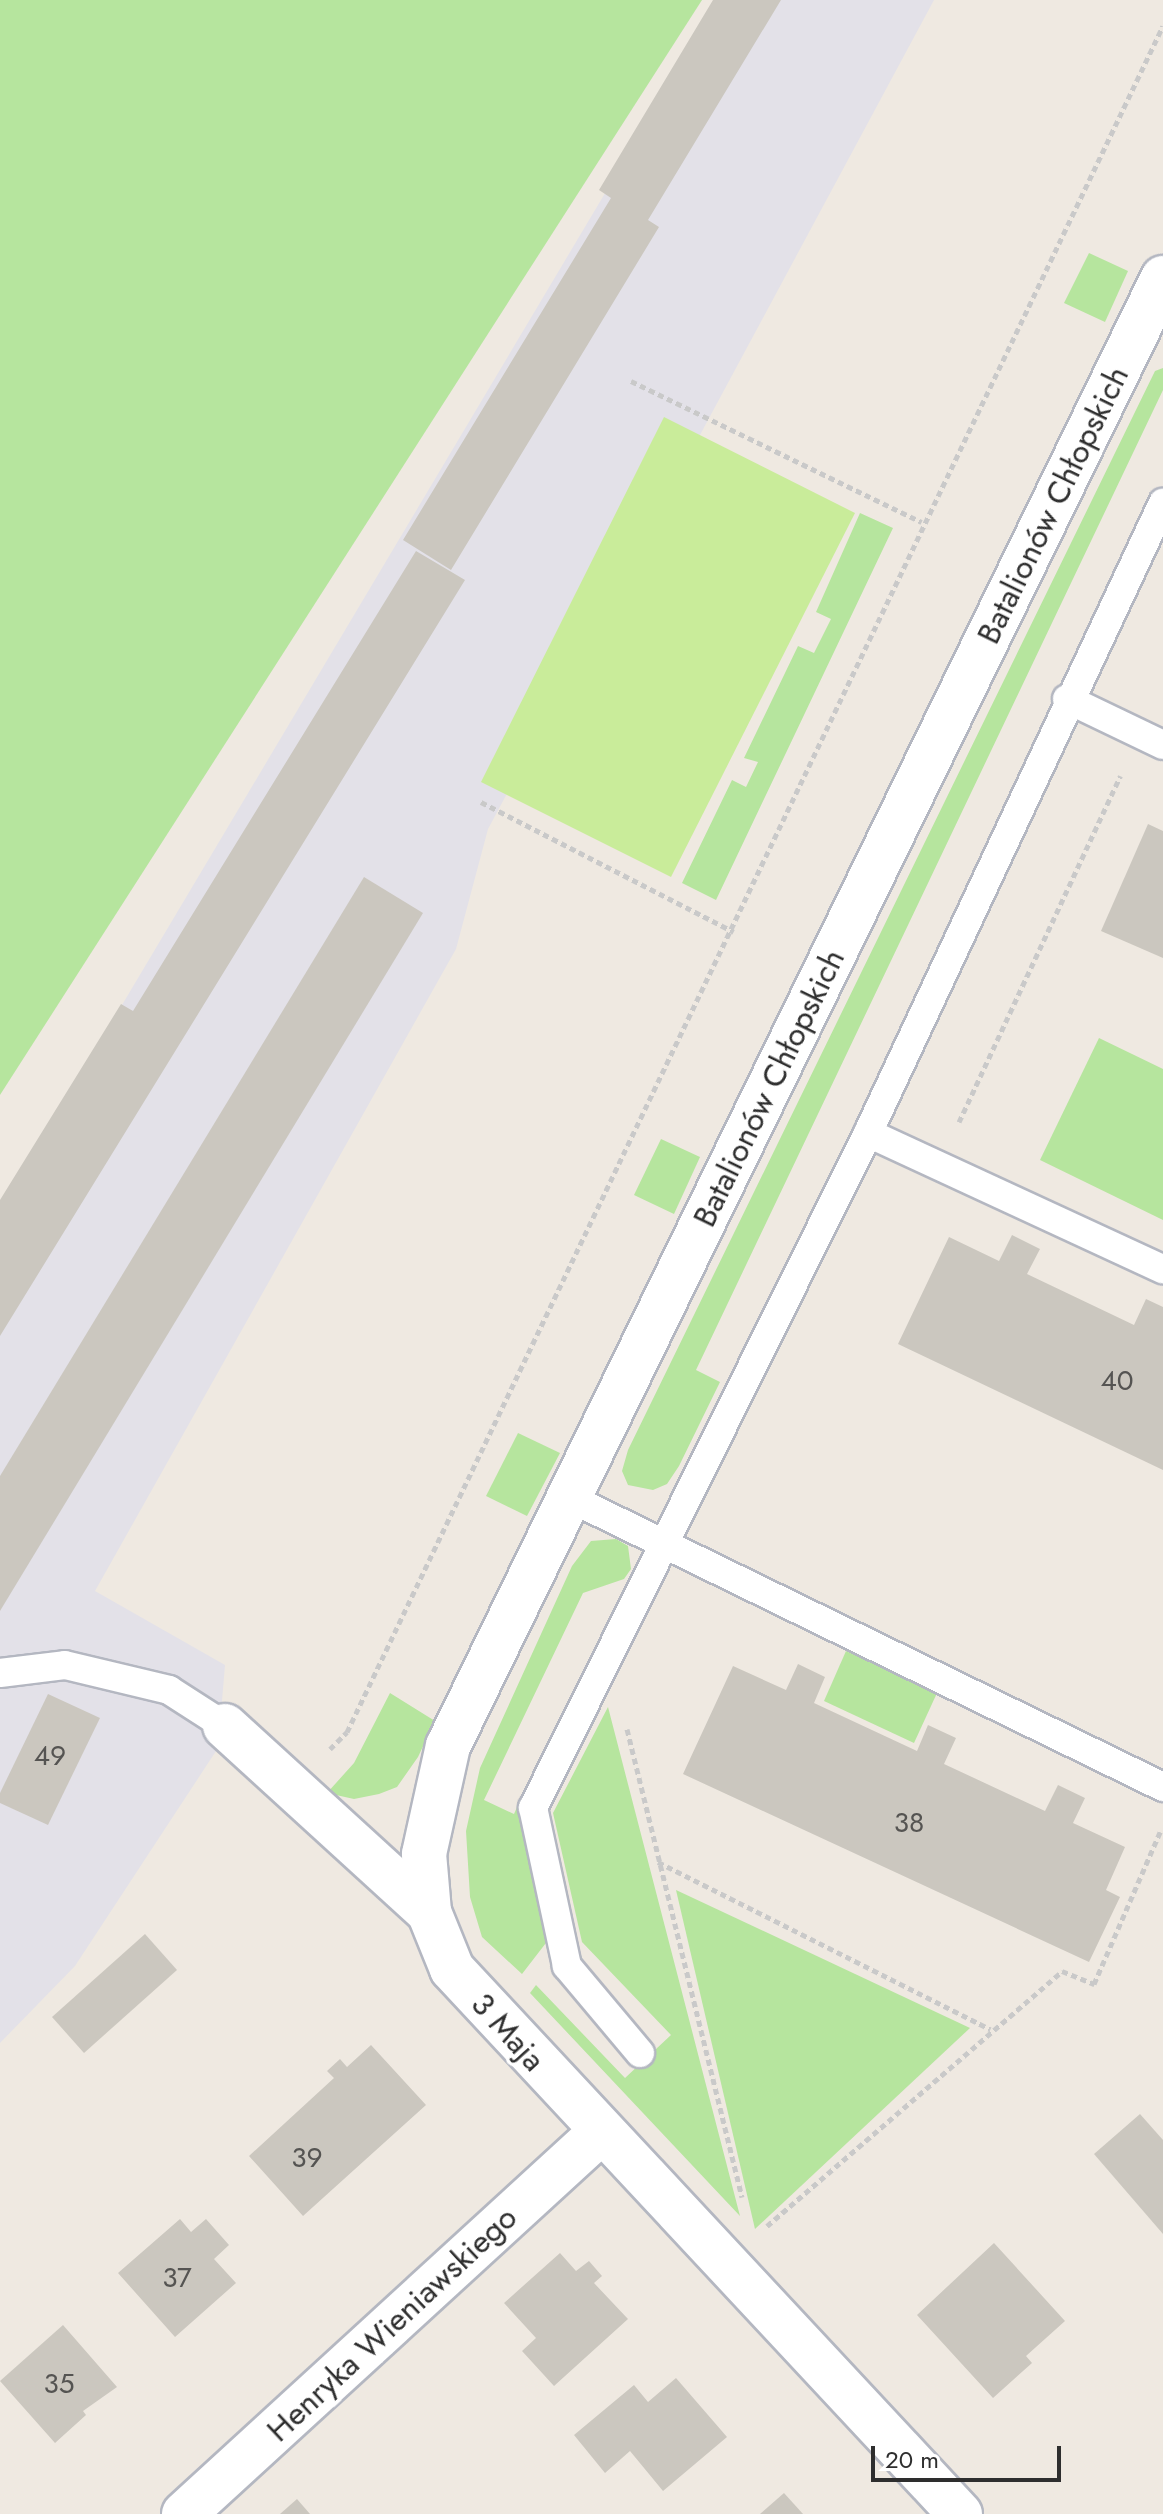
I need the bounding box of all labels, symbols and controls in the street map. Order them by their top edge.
street label: Batalionów Chłopskich [969,360,1137,650]
street label: Batalionów Chłopskich [685,943,853,1233]
house number: 40 [1100,1364,1134,1398]
house number: 49 [34,1739,66,1773]
house number: 38 [894,1806,924,1840]
street label: 3 Maja [463,1985,553,2079]
house number: 39 [291,2141,323,2175]
street label: Henryka Wieniawskiego [259,2198,525,2450]
house number: 37 [162,2261,192,2295]
house number: 35 [43,2367,75,2401]
scale bar [875,2430,1065,2480]
text: 20 m [885,2442,939,2477]

